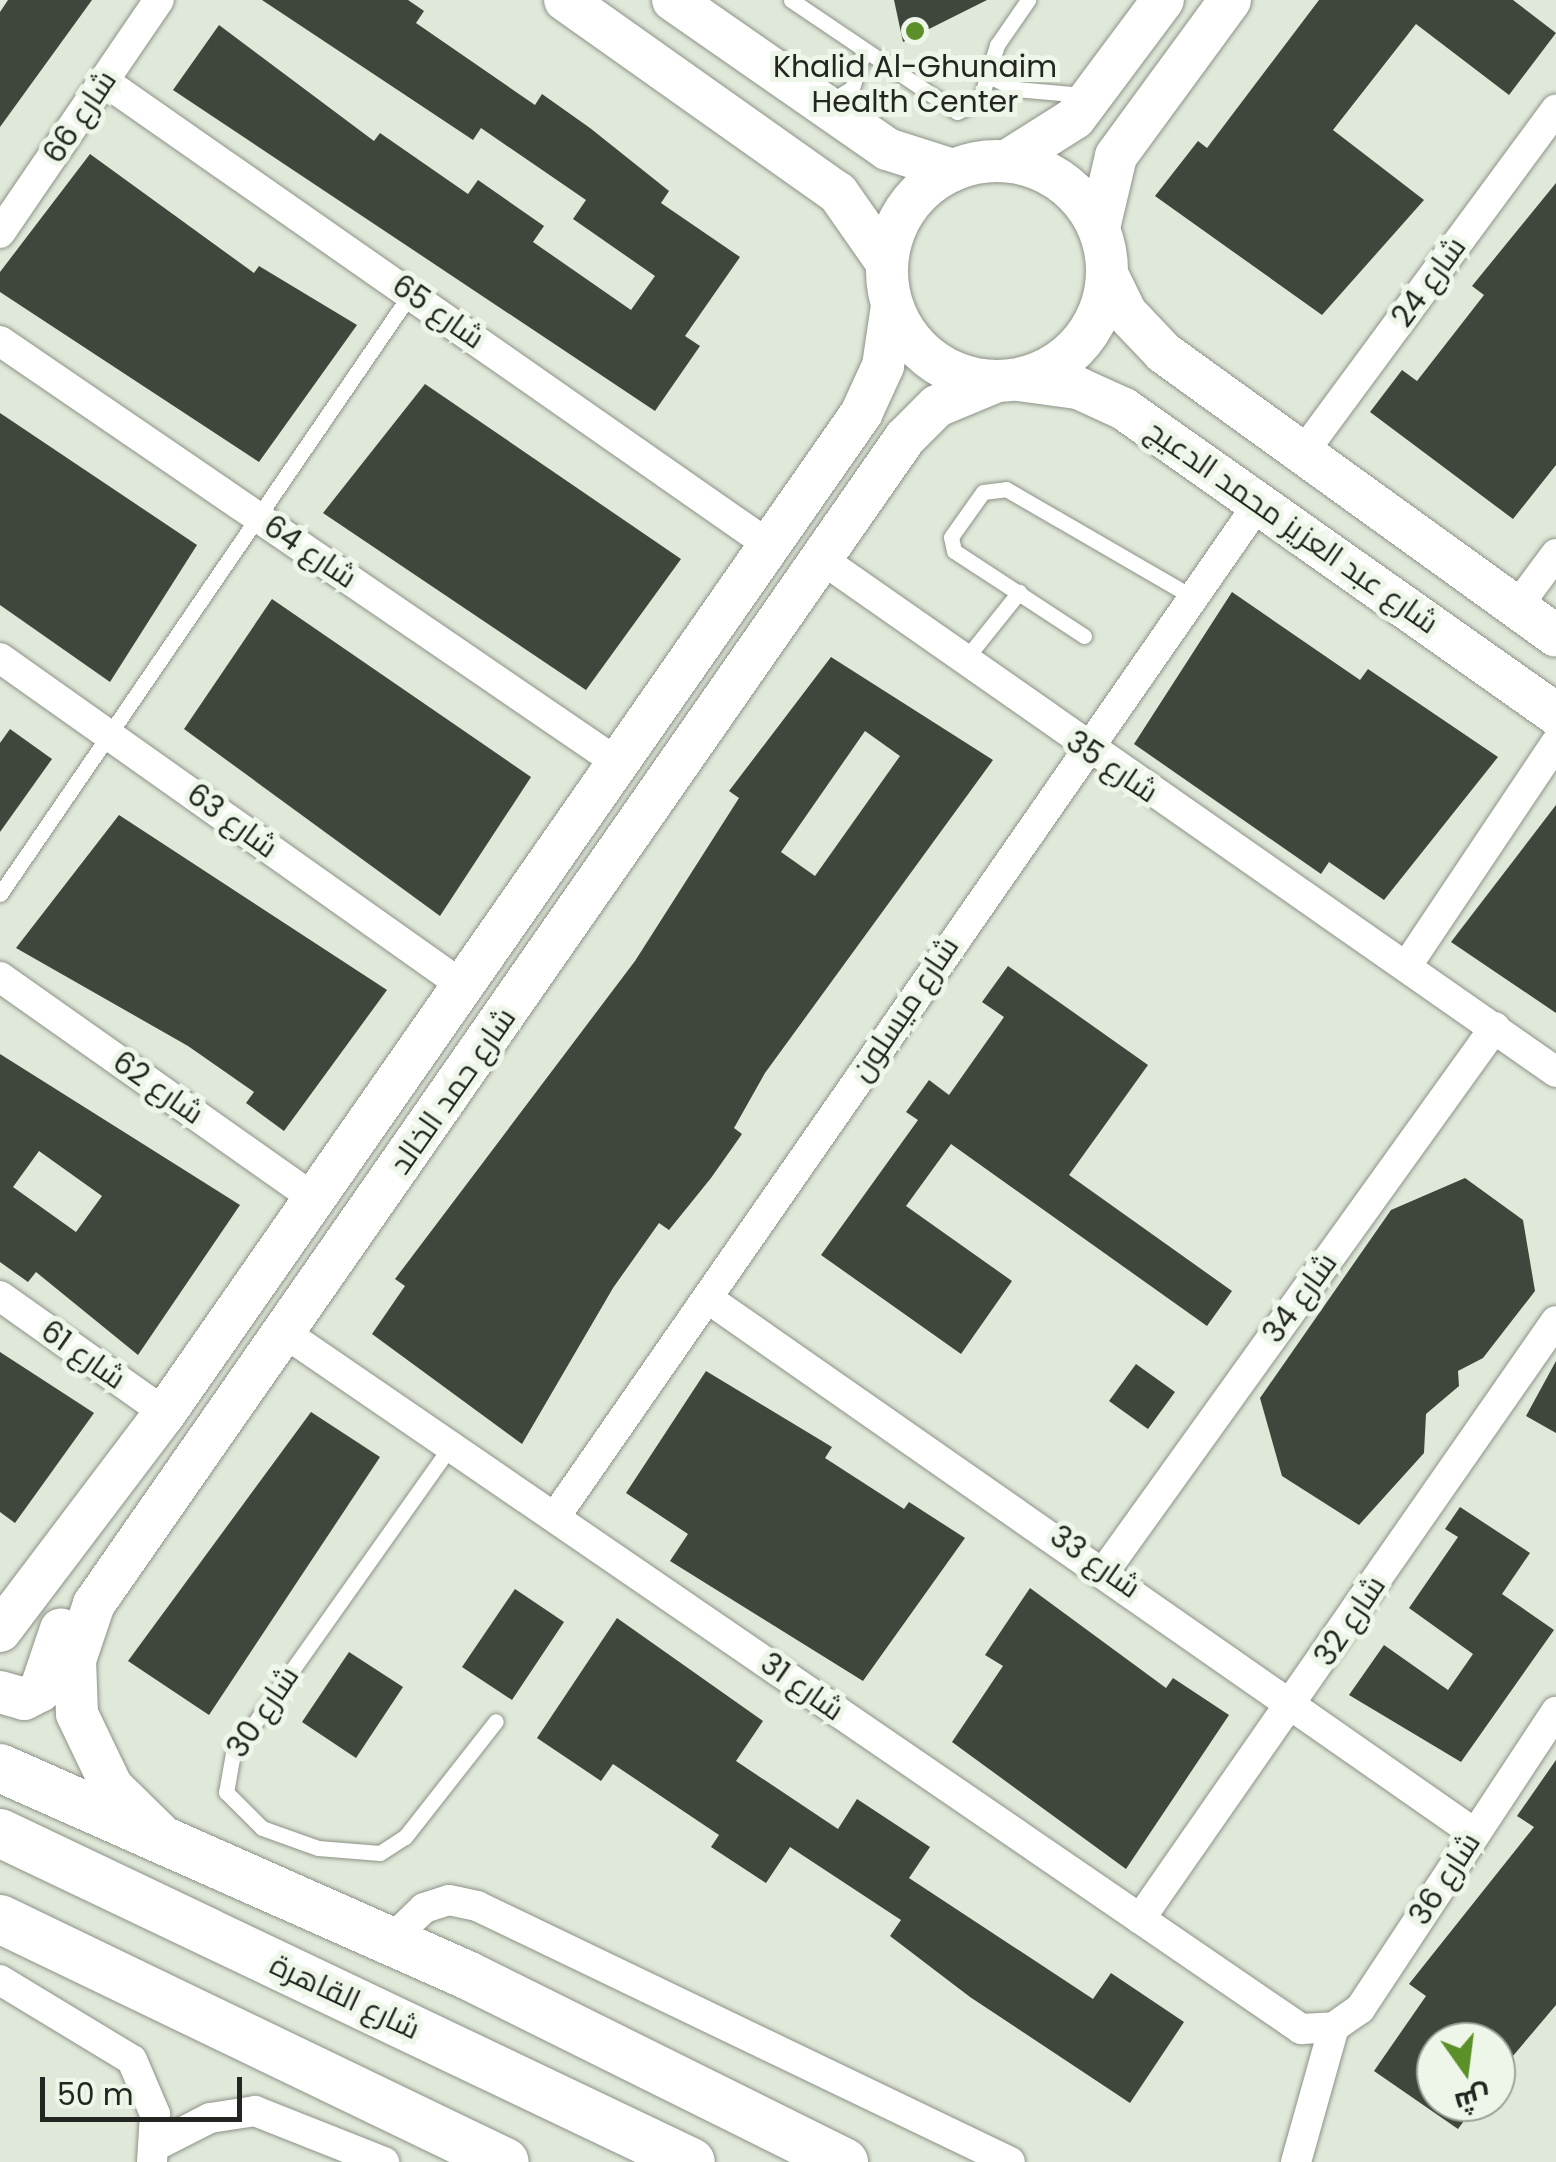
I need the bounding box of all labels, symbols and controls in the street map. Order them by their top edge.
marker: Khalid Al-Ghunaim Health Center [902,18,928,44]
place label: Khalid Al-Ghunaim Health Center [773,49,1057,120]
street label: شارع 66 [36,64,124,170]
street label: شارع 24 [1384,230,1474,334]
street label: شارع 65 [385,267,491,357]
street label: شارع عبد العزيز محمد الدعيج [1139,412,1445,642]
street label: شارع 64 [257,508,363,596]
street label: شارع 35 [1059,723,1165,811]
street label: شارع 63 [180,776,284,866]
street label: شارع ميسلون [844,930,966,1088]
street label: شارع حمد الخالد [382,1001,524,1181]
street label: شارع 62 [106,1044,210,1132]
street label: شارع 34 [1255,1246,1345,1350]
street label: شارع 61 [34,1313,132,1397]
street label: شارع 33 [1043,1518,1147,1606]
street label: شارع 32 [1307,1569,1393,1673]
street label: شارع 31 [753,1645,851,1729]
street label: شارع 30 [219,1659,307,1765]
street label: شارع 36 [1402,1826,1488,1932]
street label: شارع القاهرة [264,1947,426,2047]
north arrow [1416,2022,1516,2122]
scale bar [45,2057,248,2119]
text: 50 m [57,2073,134,2116]
text: ش [1451,2076,1495,2123]

